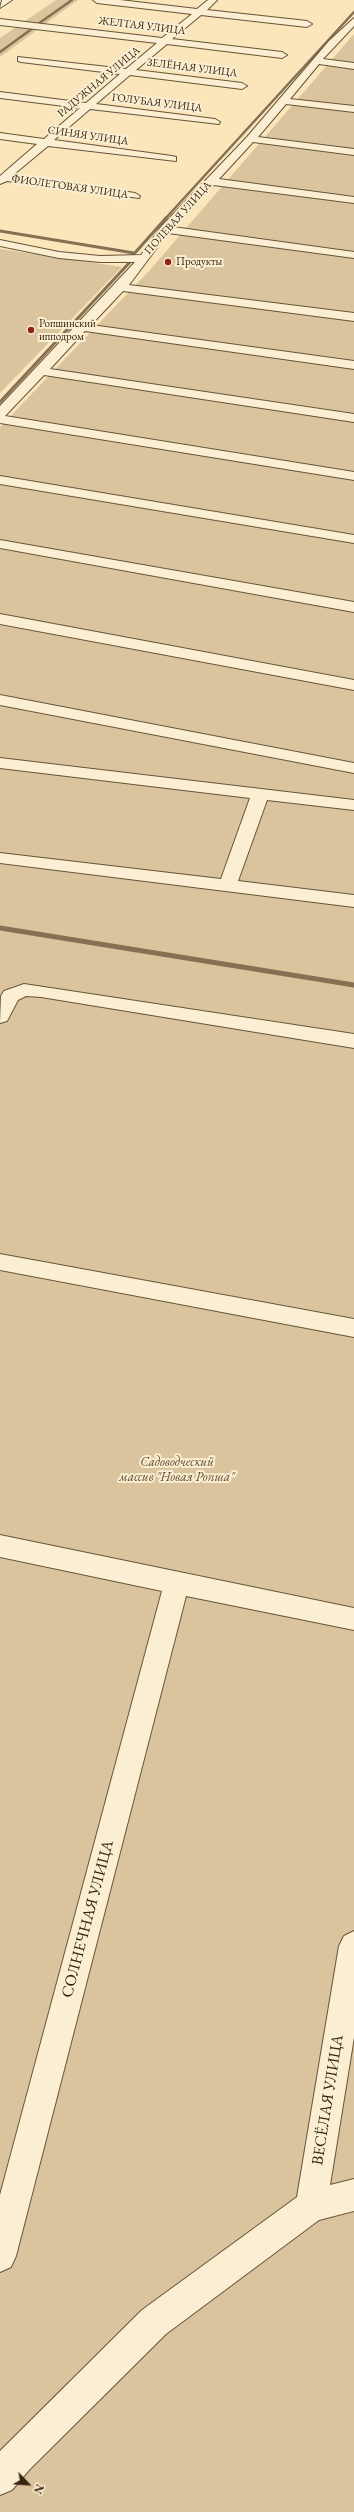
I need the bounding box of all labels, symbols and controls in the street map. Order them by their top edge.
street label: ЖЕЛТАЯ УЛИЦА [98,14,186,38]
street label: РАДУЖНАЯ УЛИЦА [55,44,143,120]
street label: ЗЕЛЁНАЯ УЛИЦА [146,56,238,80]
street label: ГОЛУБАЯ УЛИЦА [111,91,203,115]
street label: СИНЯЯ УЛИЦА [47,124,129,148]
street label: ФИОЛЕТОВАЯ УЛИЦА [11,172,129,202]
street label: ПОЛЕВАЯ УЛИЦА [142,179,214,257]
place label: Продукты [176,255,222,269]
marker: Продукты [163,257,173,267]
place label: Ропшинский ипподром [39,317,96,343]
marker: Ропшинский ипподром [26,325,36,335]
park label: Садоводческий массив "Новая Ропша" [120,1454,234,1485]
street label: СОЛНЕЧНАЯ УЛИЦА [58,1838,118,2000]
street label: ВЕСЁЛАЯ УЛИЦА [308,2033,348,2167]
north arrow [8,2464,48,2504]
text: N [31,2482,47,2496]

